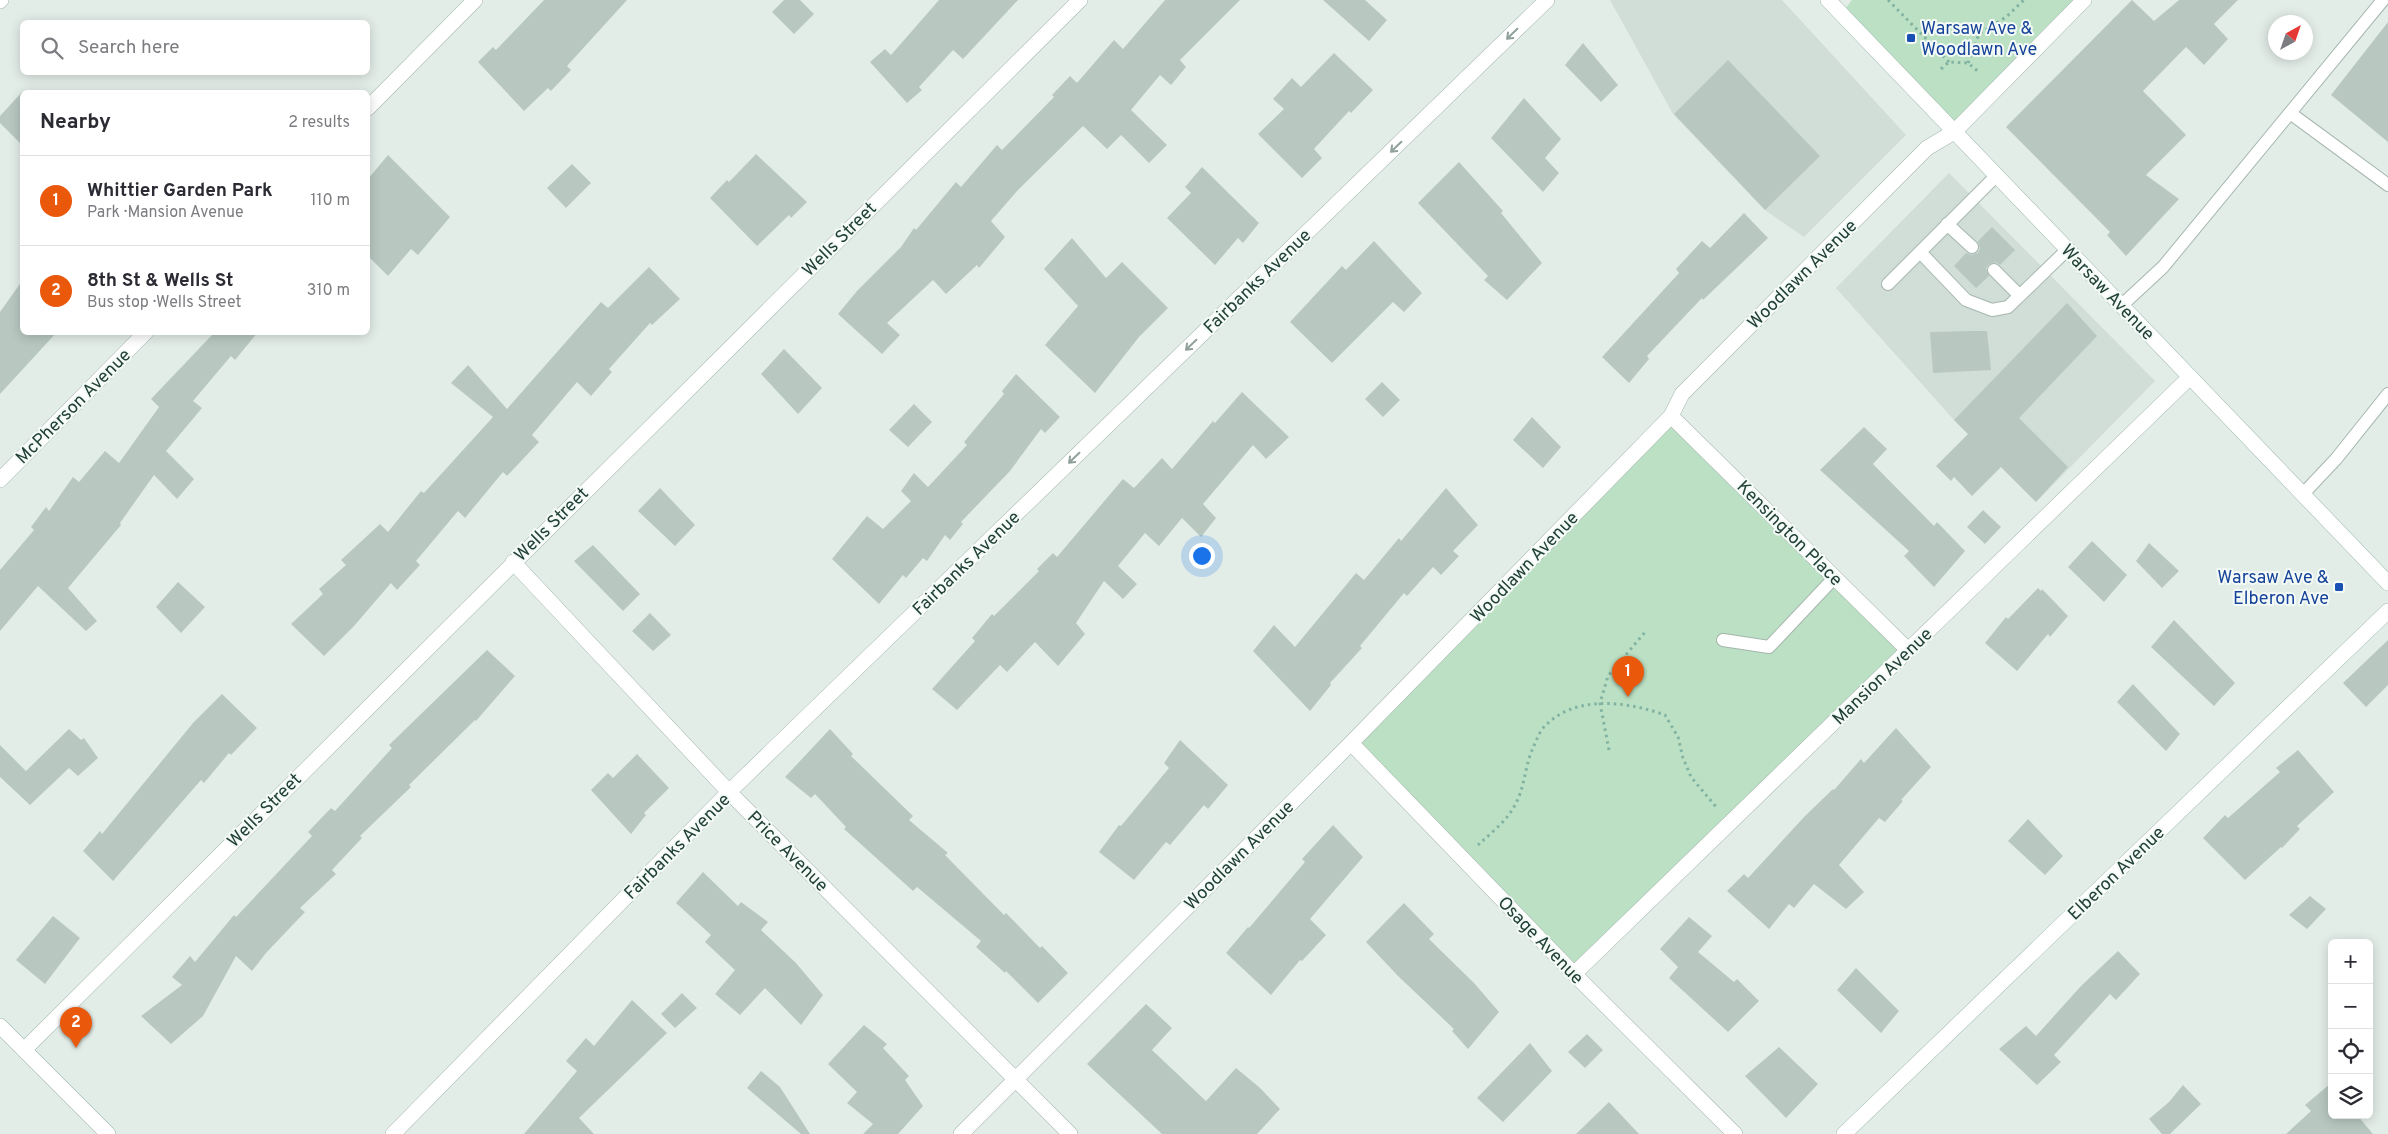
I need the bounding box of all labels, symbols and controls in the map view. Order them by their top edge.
north arrow [2268,15,2313,60]
place label: Warsaw Ave & Woodlawn Ave [1921,18,2037,62]
search box [20,20,370,75]
one-way arrow [1506,28,1519,40]
marker: Warsaw Ave & Woodlawn Ave [1905,32,1917,44]
icon: search [38,34,66,62]
text: Search here [78,36,180,60]
text: Nearby [40,109,111,136]
text: 2 results [288,113,350,133]
one-way arrow [1389,141,1402,153]
text: Whittier Garden Park [87,179,273,203]
text: 1 [53,191,59,211]
text: 110 m [310,191,350,211]
street label: Wells Street [798,198,882,282]
text: Park · Mansion Avenue [87,203,244,223]
street label: Woodlawn Avenue [1743,215,1863,335]
street label: Fairbanks Avenue [1199,225,1317,339]
street label: Warsaw Avenue [2055,240,2159,346]
text: 8th St & Wells St [87,269,234,293]
text: 2 [51,281,61,301]
text: 310 m [307,281,350,301]
text: Bus stop · Wells Street [87,293,242,313]
one-way arrow [1185,339,1197,351]
street label: McPherson Avenue [11,344,137,470]
one-way arrow [1068,452,1080,464]
street label: Kensington Place [1731,476,1847,592]
street label: Wells Street [510,483,594,567]
street label: Fairbanks Avenue [908,507,1026,621]
street label: Woodlawn Avenue [1466,507,1584,629]
your location [1189,543,1215,569]
place label: Warsaw Ave & Elberon Ave [2217,567,2329,611]
marker: Warsaw Ave & Elberon Ave [2333,581,2345,593]
street label: Mansion Avenue [1828,623,1938,731]
pin: 1 [1612,656,1644,697]
street label: Wells Street [223,769,307,853]
street label: Fairbanks Avenue [620,789,736,905]
street label: Woodlawn Avenue [1180,796,1300,916]
street label: Price Avenue [742,807,832,897]
street label: Elberon Avenue [2064,822,2170,926]
street label: Osage Avenue [1492,892,1588,990]
map controls [2328,939,2373,1119]
button: + [2328,939,2373,984]
button: − [2328,984,2373,1029]
pin: 2 [60,1007,92,1048]
button: locate [2328,1029,2373,1074]
button: layers [2328,1074,2373,1119]

